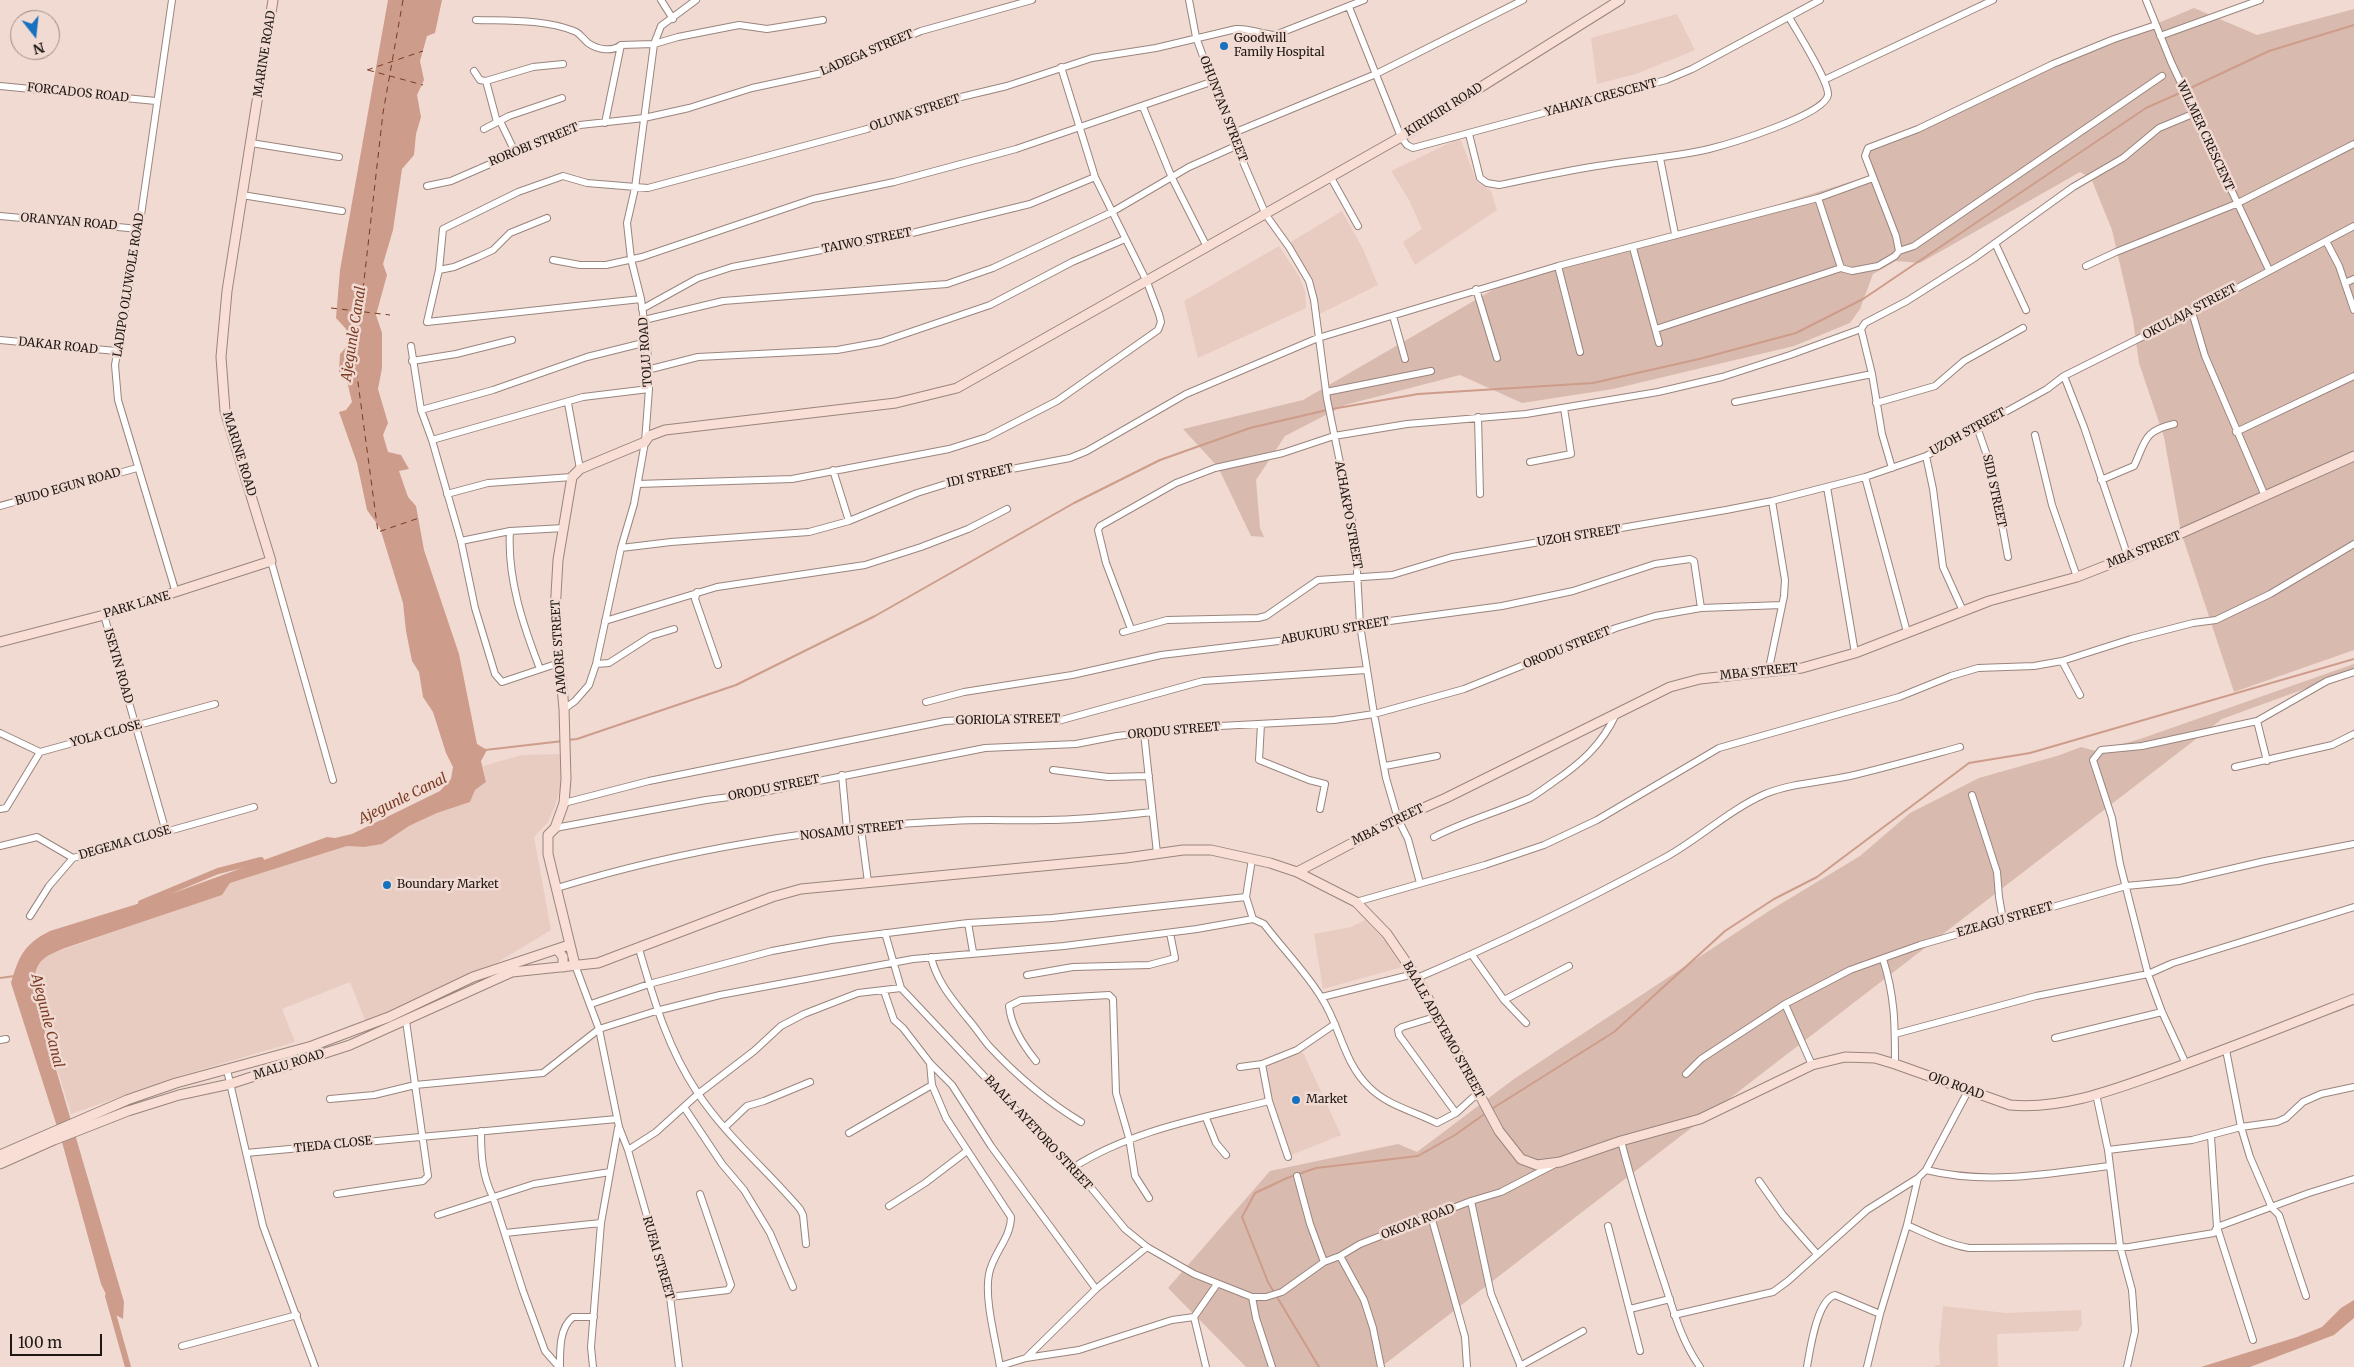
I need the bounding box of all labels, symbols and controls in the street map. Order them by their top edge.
north arrow [10,10,60,60]
street label: MARINE ROAD [251,10,279,98]
street label: LADEGA STREET [818,27,916,79]
place label: Goodwill Family Hospital [1234,32,1325,60]
text: N [31,38,47,59]
marker: Goodwill Family Hospital [1218,40,1230,52]
street label: OHUNTAN STREET [1196,54,1250,164]
street label: YAHAYA CRESCENT [1543,76,1659,120]
street label: WILMER CRESCENT [2173,79,2237,193]
street label: FORCADOS ROAD [26,80,130,106]
street label: KIRIKIRI ROAD [1402,80,1486,140]
street label: OLUWA STREET [868,92,962,134]
street label: ROROBI STREET [487,120,581,170]
street label: ORANYAN ROAD [20,211,118,233]
street label: LADIPO OLUWOLE ROAD [110,212,148,358]
street label: TAIWO STREET [821,225,913,257]
street label: OKULAJA STREET [2141,281,2239,343]
water label: Ajegunle Canal [338,285,370,383]
street label: TOLU ROAD [636,317,656,387]
street label: DAKAR ROAD [18,335,98,357]
street label: UZOH STREET [1928,405,2008,459]
street label: MARINE ROAD [219,410,259,498]
street label: SIDI STREET [1979,453,2009,529]
street label: ACHAKPO STREET [1331,460,1365,570]
street label: IDI STREET [945,461,1015,491]
street label: BUDO EGUN ROAD [13,465,123,509]
street label: UZOH STREET [1536,522,1622,550]
street label: MBA STREET [2105,529,2183,571]
street label: PARK LANE [102,589,172,621]
street label: AMORE STREET [549,599,569,695]
street label: ABUKURU STREET [1280,614,1390,648]
street label: ORODU STREET [1521,624,1613,672]
street label: ISEYIN ROAD [100,627,136,705]
street label: MBA STREET [1719,661,1799,683]
street label: GORIOLA STREET [956,712,1060,728]
street label: YOLA CLOSE [69,718,143,750]
street label: ORODU STREET [1127,720,1221,742]
water label: Ajegunle Canal [356,770,450,828]
street label: ORODU STREET [727,772,821,804]
street label: MBA STREET [1350,801,1426,849]
street label: NOSAMU STREET [799,818,905,844]
street label: DEGEMA CLOSE [77,823,173,863]
place label: Boundary Market [397,878,499,892]
marker: Boundary Market [381,879,393,891]
street label: EZEAGU STREET [1955,899,2055,941]
street label: BAALE ADEYEMO STREET [1399,959,1487,1101]
water label: Ajegunle Canal [27,972,67,1070]
street label: MALU ROAD [252,1047,326,1083]
street label: OJO ROAD [1926,1069,1986,1103]
street label: BAALA AYETORO STREET [981,1073,1095,1193]
place label: Market [1306,1093,1348,1107]
marker: Market [1290,1094,1302,1106]
street label: TIEDA CLOSE [293,1134,373,1156]
street label: OKOYA ROAD [1379,1201,1457,1243]
street label: RUFAI STREET [639,1215,677,1301]
scale bar [12,1324,105,1356]
text: 100 m [18,1333,62,1352]

